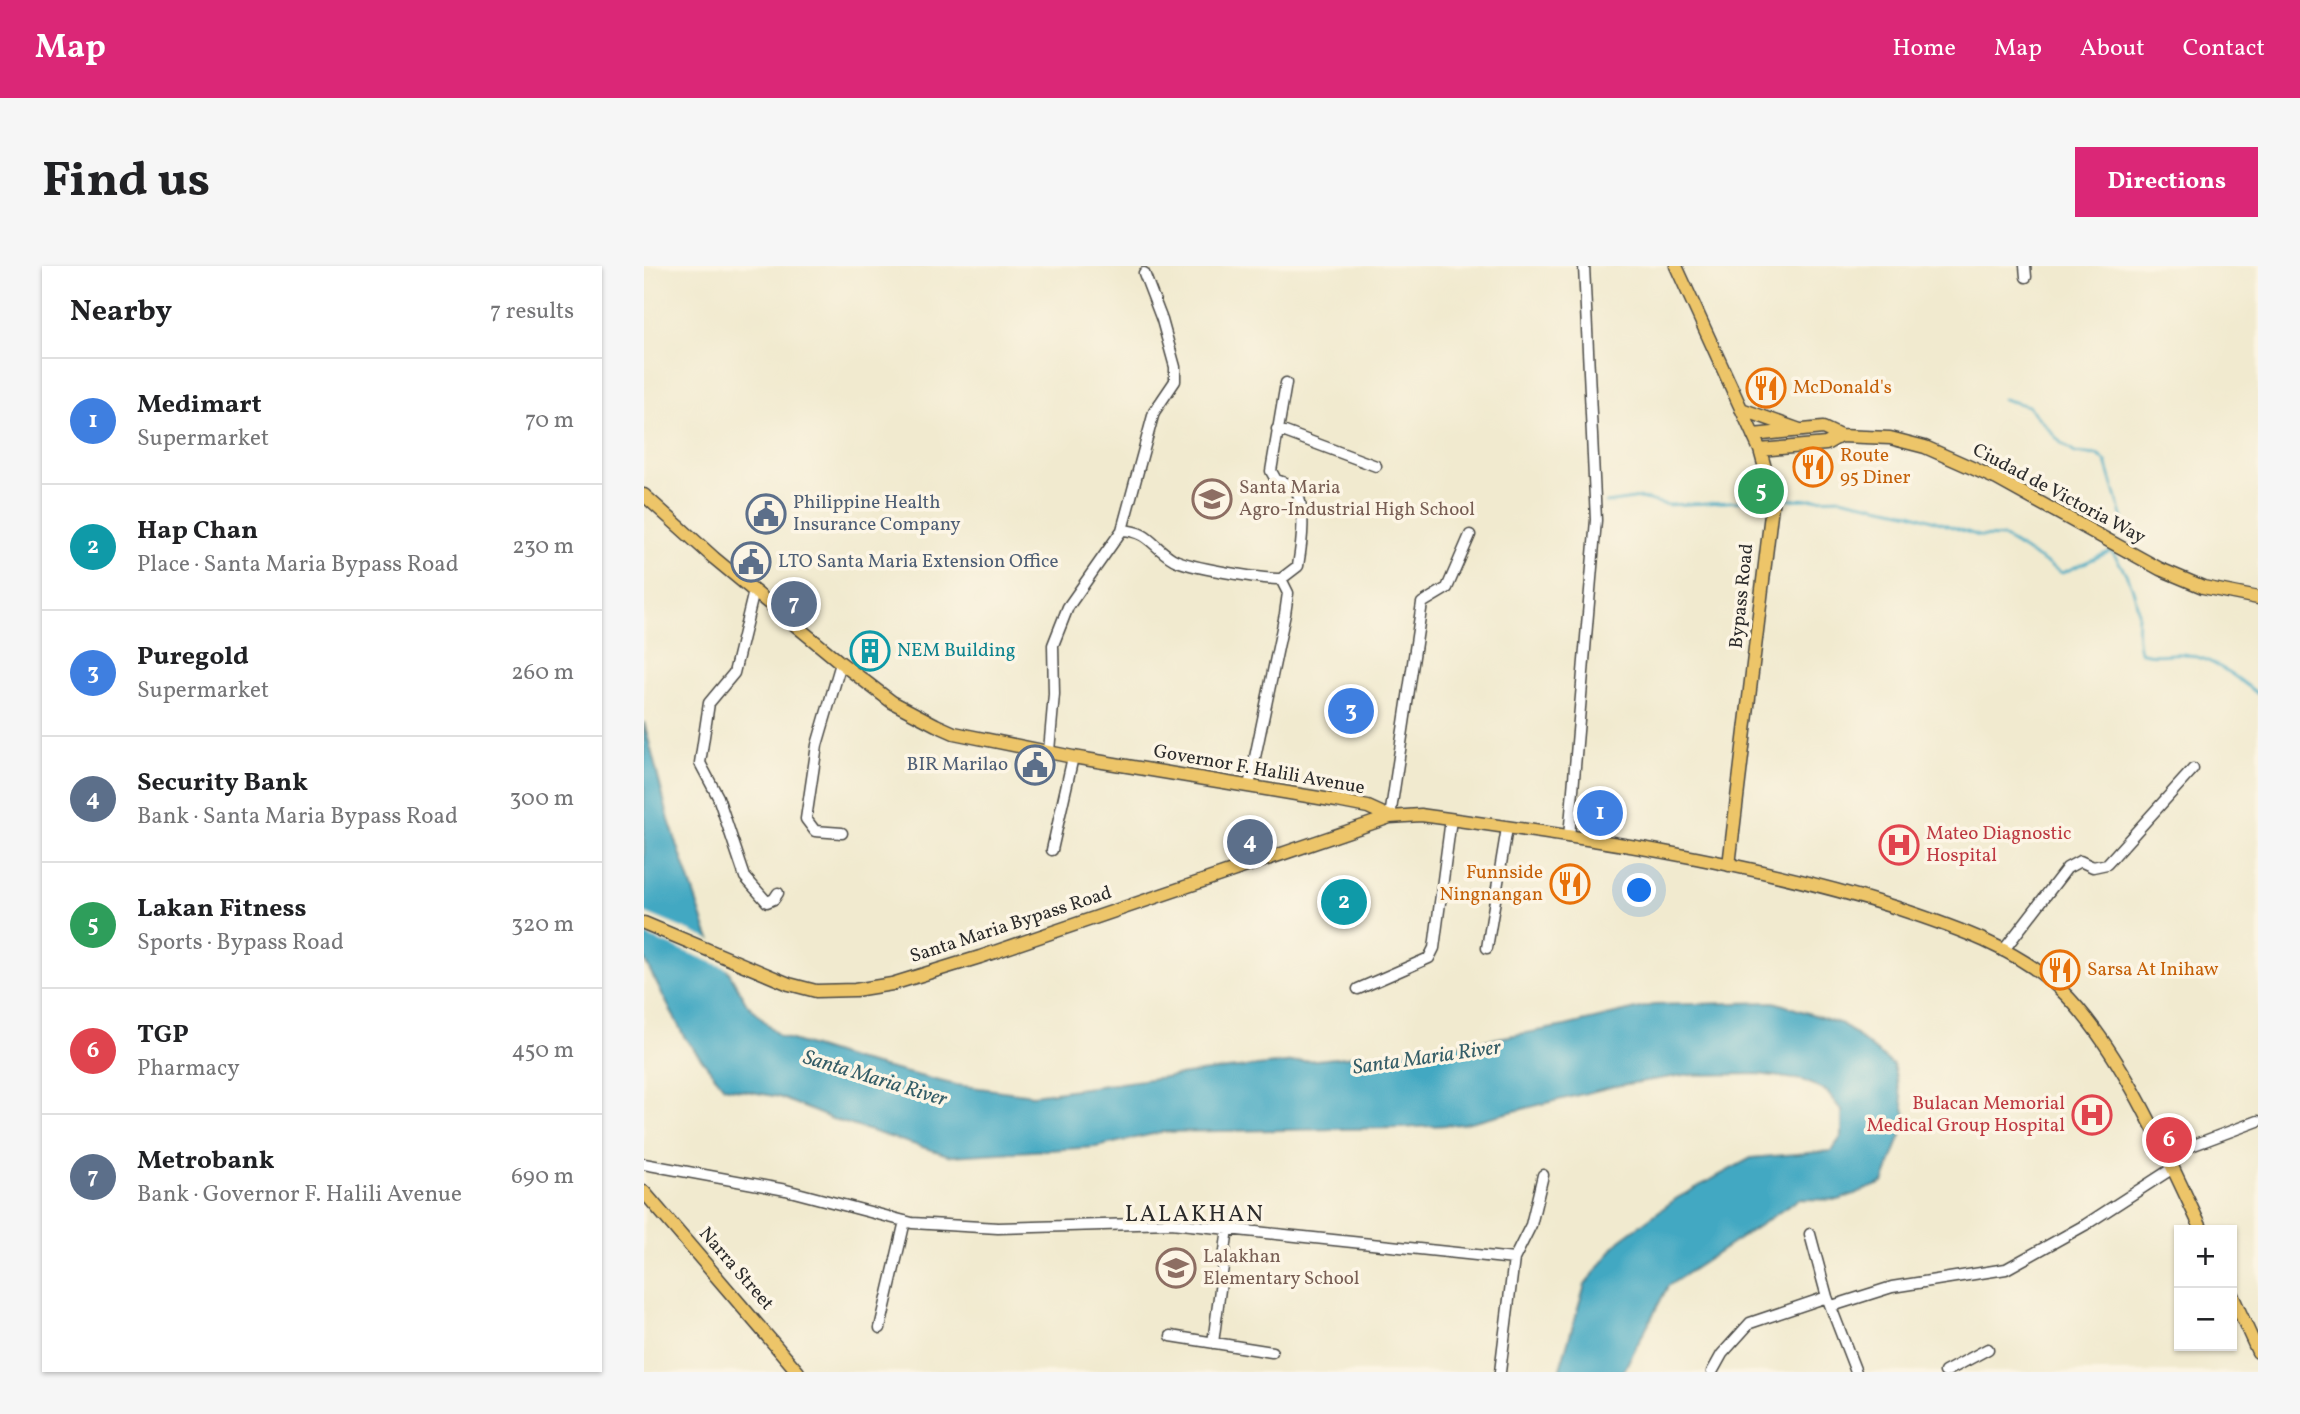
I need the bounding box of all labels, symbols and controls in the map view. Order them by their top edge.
text: Map [35,26,106,72]
text: Home [1892,32,1956,66]
text: Map [1994,32,2042,66]
text: About [2080,32,2145,66]
text: Contact [2183,32,2265,66]
button: Directions [2075,147,2258,217]
text: Find us [42,148,210,217]
text: Nearby [70,291,172,333]
text: 7 results [490,296,574,328]
restaurant icon: McDonald's [1745,367,1787,409]
place label: McDonald's [1793,375,1892,401]
text: Medimart [137,387,261,423]
text: 1 [88,405,98,437]
text: 70 m [525,405,574,437]
text: Supermarket [137,423,269,455]
street label: Ciudad de Victoria Way [1968,437,2150,551]
place label: Route 95 Diner [1840,443,1911,491]
restaurant icon: Route 95 Diner [1792,446,1834,488]
pin: 5 [1738,465,1784,517]
place label: Santa Maria Agro-Industrial High School [1239,475,1475,523]
school or university icon: Santa Maria Agro-Industrial High School [1191,478,1233,520]
place label: Philippine Health Insurance Company [793,490,961,538]
public building icon: Philippine Health Insurance Company [745,493,787,535]
text: Hap Chan [137,513,258,549]
text: 2 [87,531,99,563]
text: 230 m [512,531,574,563]
public building icon: LTO Santa Maria Extension Office [730,541,772,583]
street label: Bypass Road [1724,542,1760,650]
text: Place · Santa Maria Bypass Road [137,549,459,581]
place label: LTO Santa Maria Extension Office [778,549,1059,575]
pin: 7 [771,578,817,630]
building icon: NEM Building [849,630,891,672]
place label: NEM Building [897,638,1015,664]
text: Puregold [137,639,249,675]
text: 3 [87,657,99,689]
text: 260 m [511,657,574,689]
text: Supermarket [137,675,269,707]
pin: 3 [1328,685,1374,737]
street label: Governor F. Halili Avenue [1151,739,1367,801]
public building icon: BIR Marilao [1014,744,1056,786]
place label: BIR Marilao [907,752,1008,778]
text: Security Bank [137,765,308,801]
text: 4 [86,783,100,815]
text: 300 m [510,783,574,815]
pin: 1 [1577,787,1623,839]
text: Bank · Santa Maria Bypass Road [137,801,458,833]
pin: 4 [1227,816,1273,868]
place label: Mateo Diagnostic Hospital [1926,821,2071,869]
hospital icon: Mateo Diagnostic Hospital [1878,824,1920,866]
place label: Funnside Ningnangan [1439,860,1543,908]
restaurant icon: Funnside Ningnangan [1549,863,1591,905]
your location [1622,873,1656,907]
pin: 2 [1321,876,1367,928]
street label: Santa Maria Bypass Road [907,880,1115,970]
text: Lakan Fitness [137,891,307,927]
text: 5 [87,909,99,941]
text: 320 m [511,909,574,941]
text: Sports · Bypass Road [137,927,344,959]
restaurant icon: Sarsa At Inihaw [2039,949,2081,991]
place label: Sarsa At Inihaw [2087,957,2219,983]
text: TGP [137,1017,189,1053]
water label: Santa Maria River [1351,1033,1503,1083]
text: 6 [87,1035,99,1067]
text: 450 m [512,1035,574,1067]
water label: Santa Maria River [799,1043,951,1115]
text: Pharmacy [137,1053,240,1085]
place label: Bulacan Memorial Medical Group Hospital [1866,1091,2065,1139]
hospital icon: Bulacan Memorial Medical Group Hospital [2071,1094,2113,1136]
pin: 6 [2146,1114,2192,1166]
text: Metrobank [137,1143,275,1179]
text: 7 [88,1161,99,1193]
text: 690 m [511,1161,574,1193]
text: Bank · Governor F. Halili Avenue [137,1179,462,1211]
district label: LALAKHAN [1125,1199,1265,1231]
street label: Narra Street [693,1222,780,1316]
map controls [2174,1225,2237,1351]
button: + [2174,1225,2237,1288]
place label: Lalakhan Elementary School [1203,1244,1360,1292]
school or university icon: Lalakhan Elementary School [1155,1247,1197,1289]
button: − [2174,1288,2237,1351]

